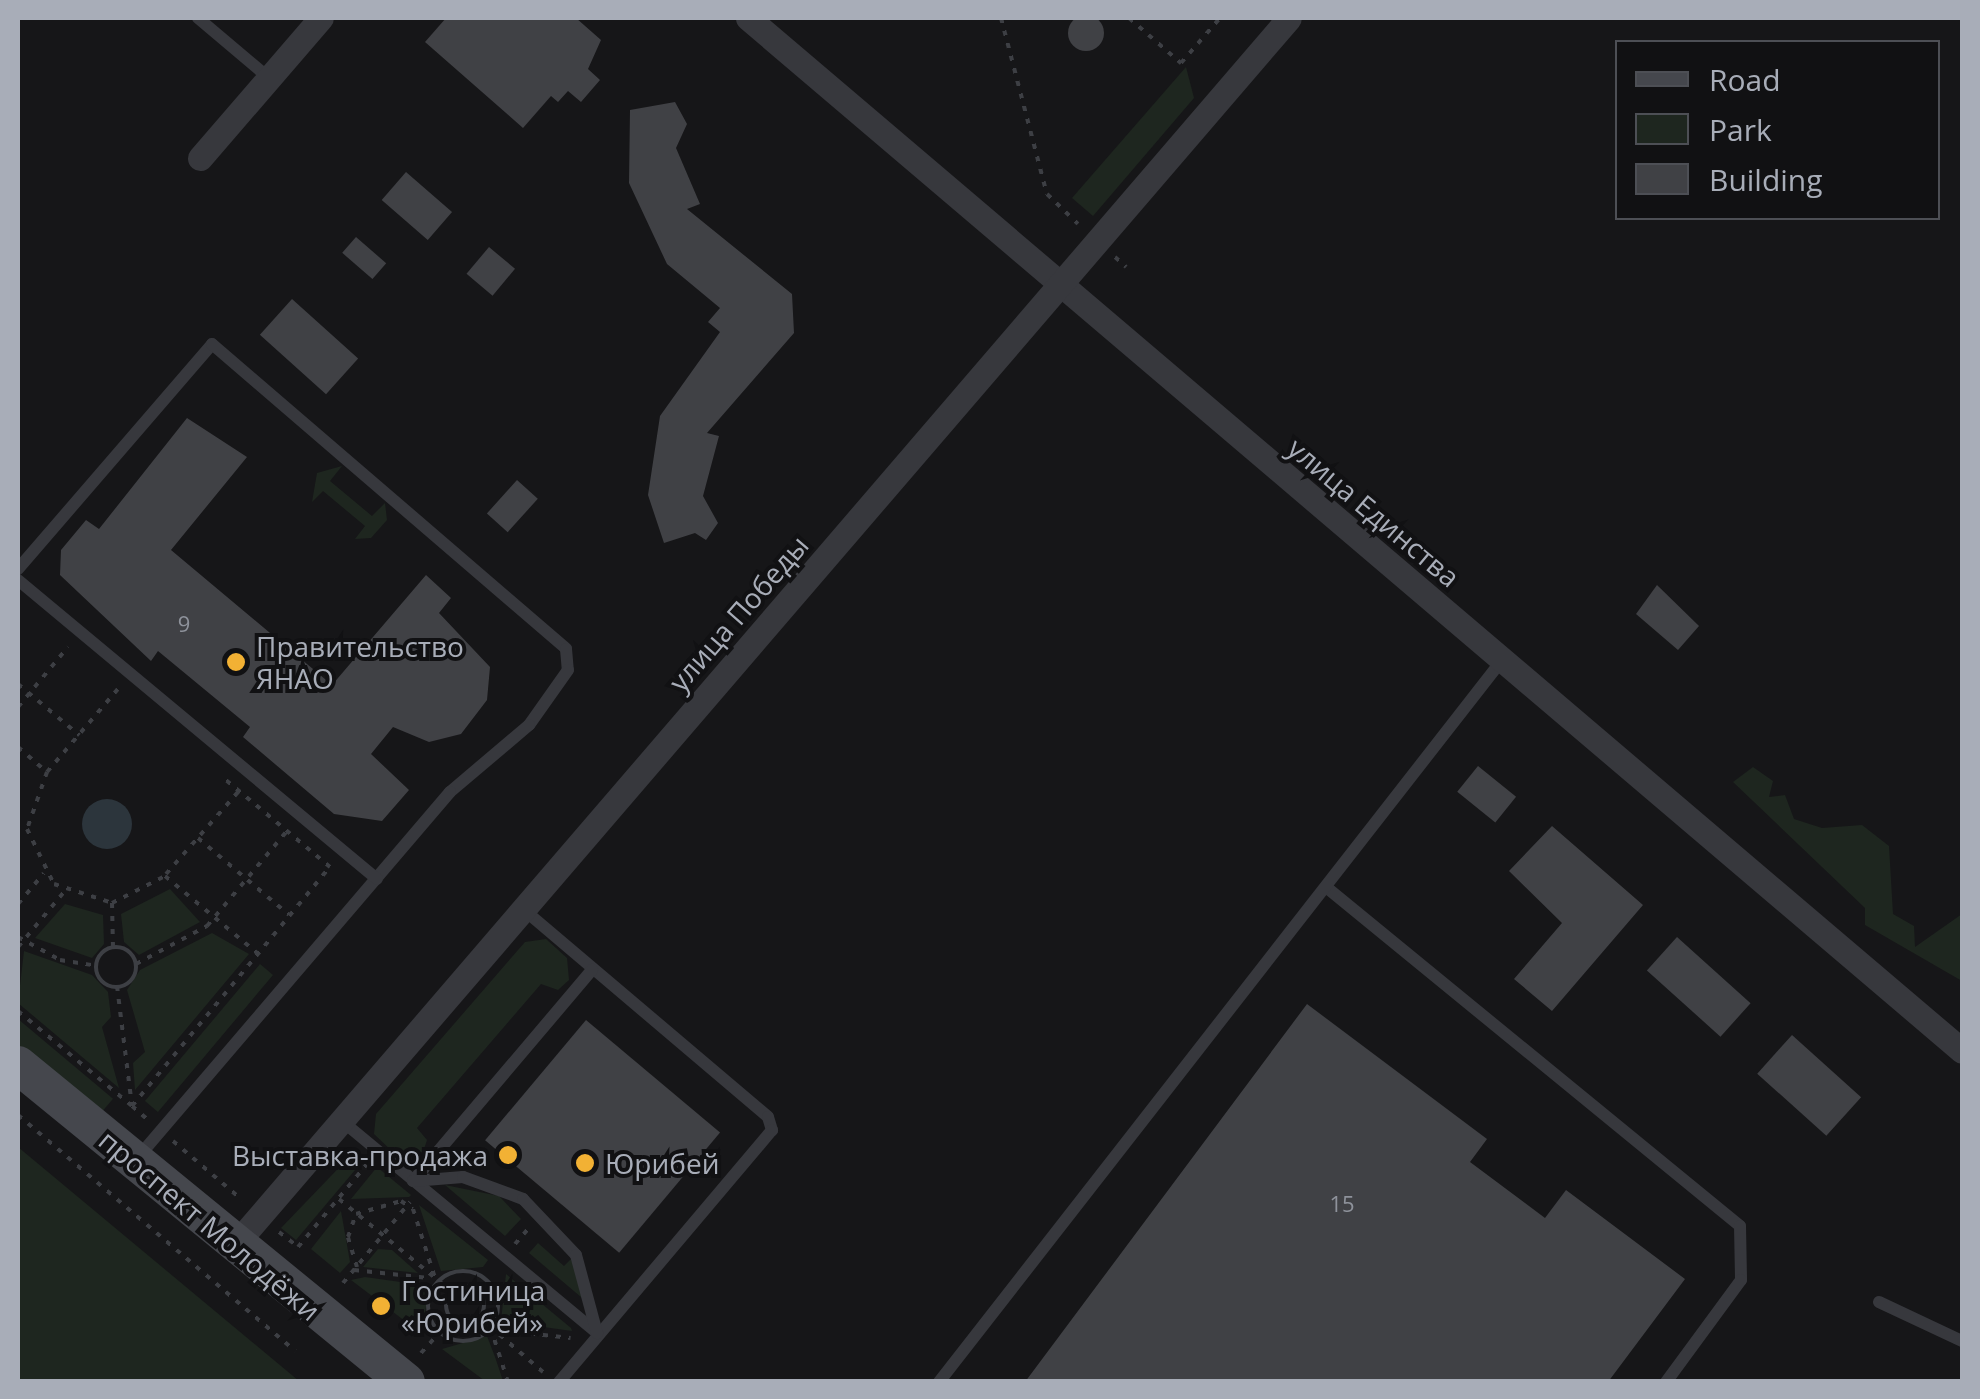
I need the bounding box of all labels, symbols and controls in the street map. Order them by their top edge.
legend [1615,40,1940,220]
text: Road [1709,59,1781,100]
text: Park [1709,109,1772,150]
text: Building [1709,159,1823,200]
street label: улица Единства [1281,430,1467,594]
street label: улица Победы [661,528,815,698]
house number: 9 [178,611,190,637]
place label: Правительство ЯНАО [256,629,464,695]
marker: Правительство ЯНАО [225,651,247,673]
street label: проспект Молодёжи [93,1123,327,1327]
place label: Выставка-продажа [232,1138,488,1172]
marker: Выставка-продажа [497,1144,519,1166]
place label: Юрибей [605,1146,719,1180]
marker: Юрибей [574,1152,596,1174]
house number: 15 [1329,1191,1355,1217]
place label: Гостиница «Юрибей» [401,1273,545,1339]
marker: Гостиница «Юрибей» [370,1295,392,1317]

